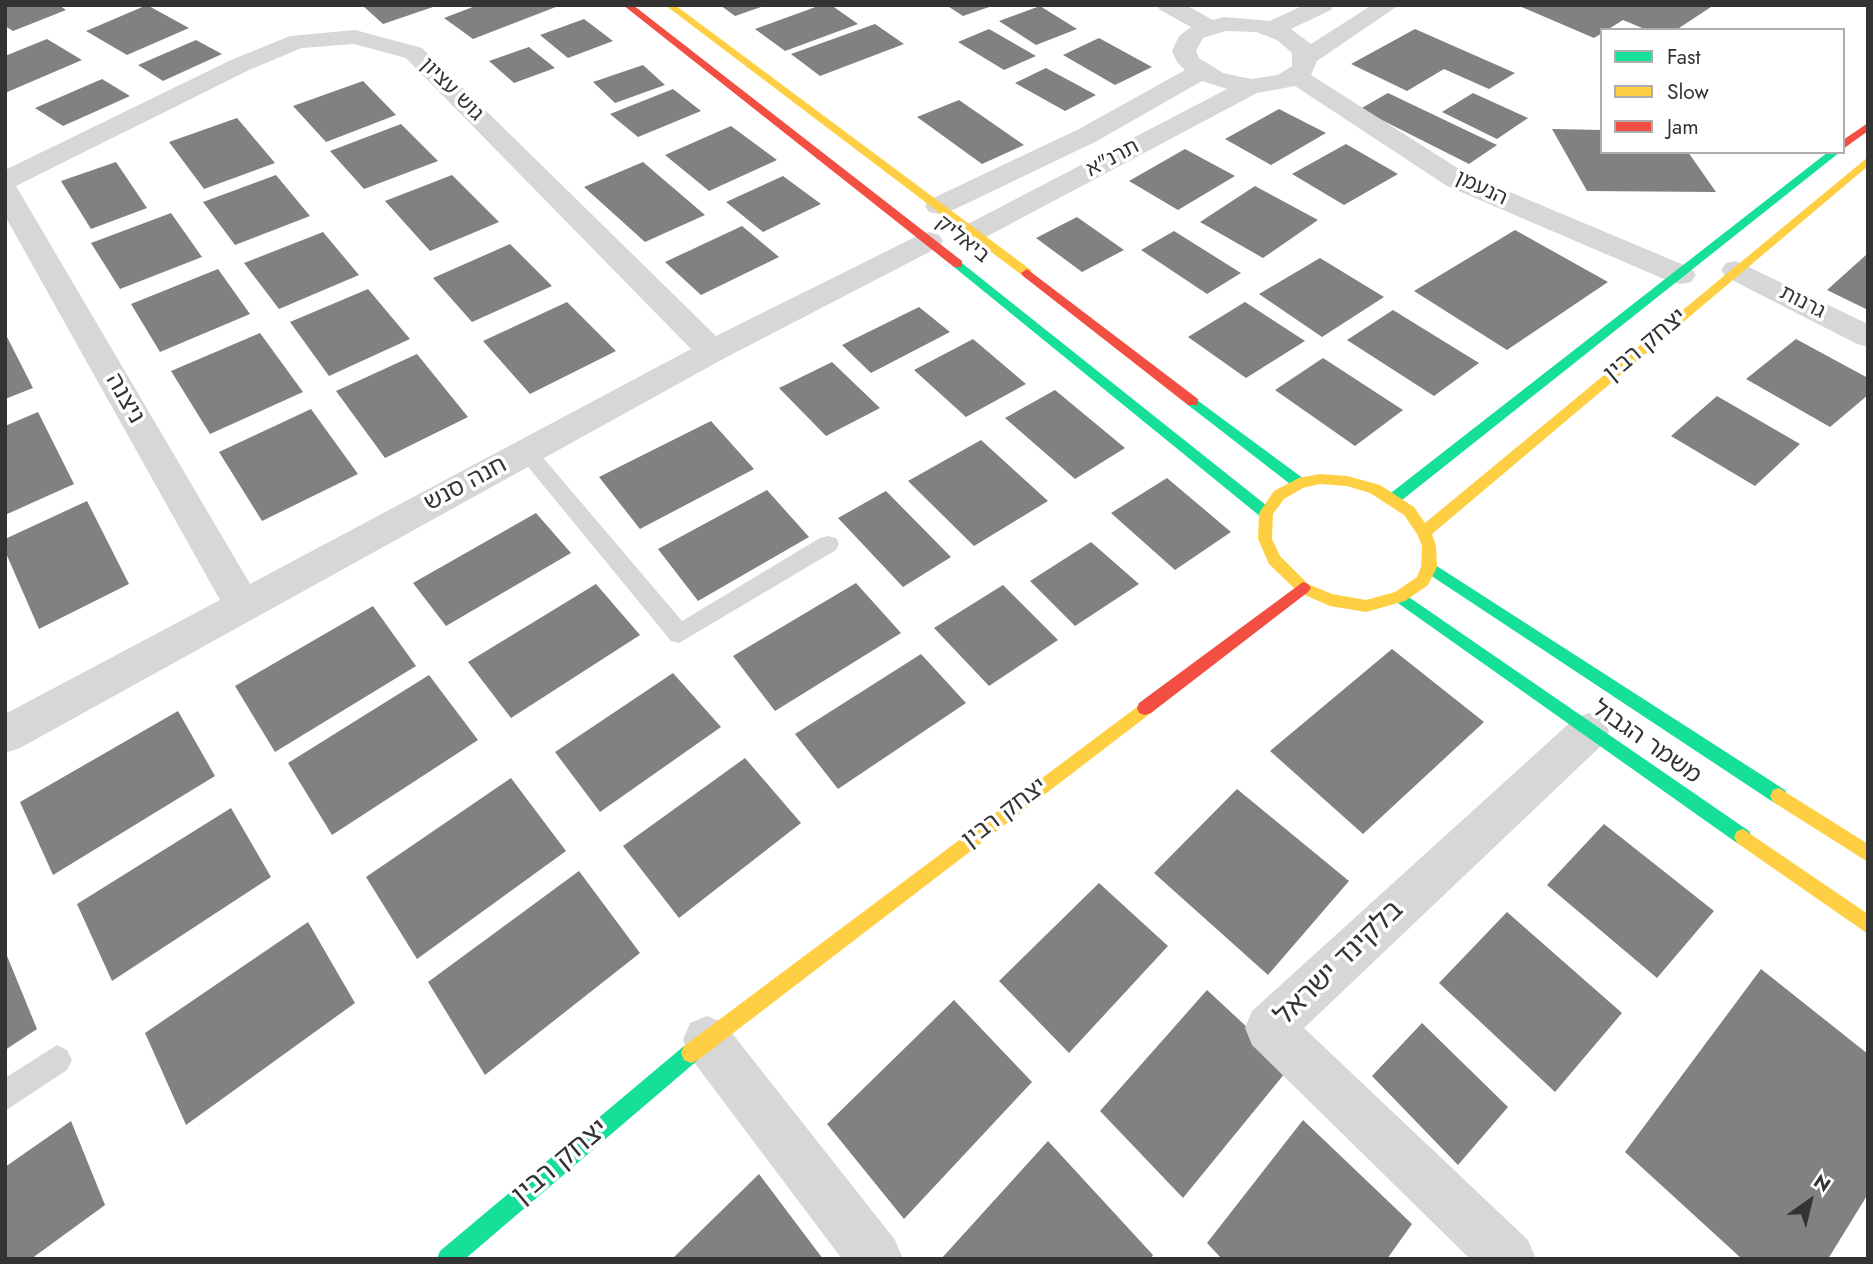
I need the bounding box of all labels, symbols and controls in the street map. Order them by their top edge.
legend [1600,28,1845,154]
text: Fast [1667,42,1700,72]
street label: גוש עציון [414,53,488,127]
text: Slow [1667,77,1709,107]
text: Jam [1667,112,1699,142]
street label: תרנ"א [1082,135,1144,183]
street label: הנעמן [1451,166,1511,212]
street label: ביאליק [930,211,994,269]
street label: גרנות [1775,281,1829,325]
street label: יצחק רבין [1599,303,1693,389]
street label: ניצנה [98,369,150,429]
street label: חנה סנש [420,451,512,519]
street label: משמר הגבול [1586,695,1706,791]
street label: יצחק רבין [957,773,1053,855]
street label: בלקינד ישראל [1269,894,1411,1034]
street label: יצחק רבין [506,1113,616,1213]
north arrow [1775,1166,1845,1236]
text: N [1808,1168,1836,1199]

